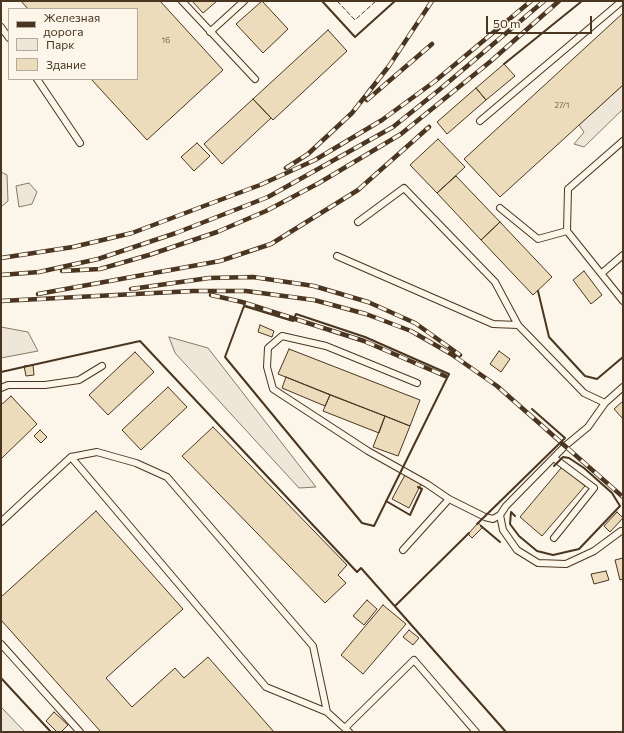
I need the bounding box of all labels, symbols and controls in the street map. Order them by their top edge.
legend [8,8,138,80]
scale bar [488,8,594,34]
text: Железная дорога [44,10,100,38]
text: 50 m [493,16,521,30]
house number: 16 [162,35,170,45]
text: Парк [46,37,75,51]
text: Здание [46,57,86,71]
house number: 27/1 [554,100,570,110]

